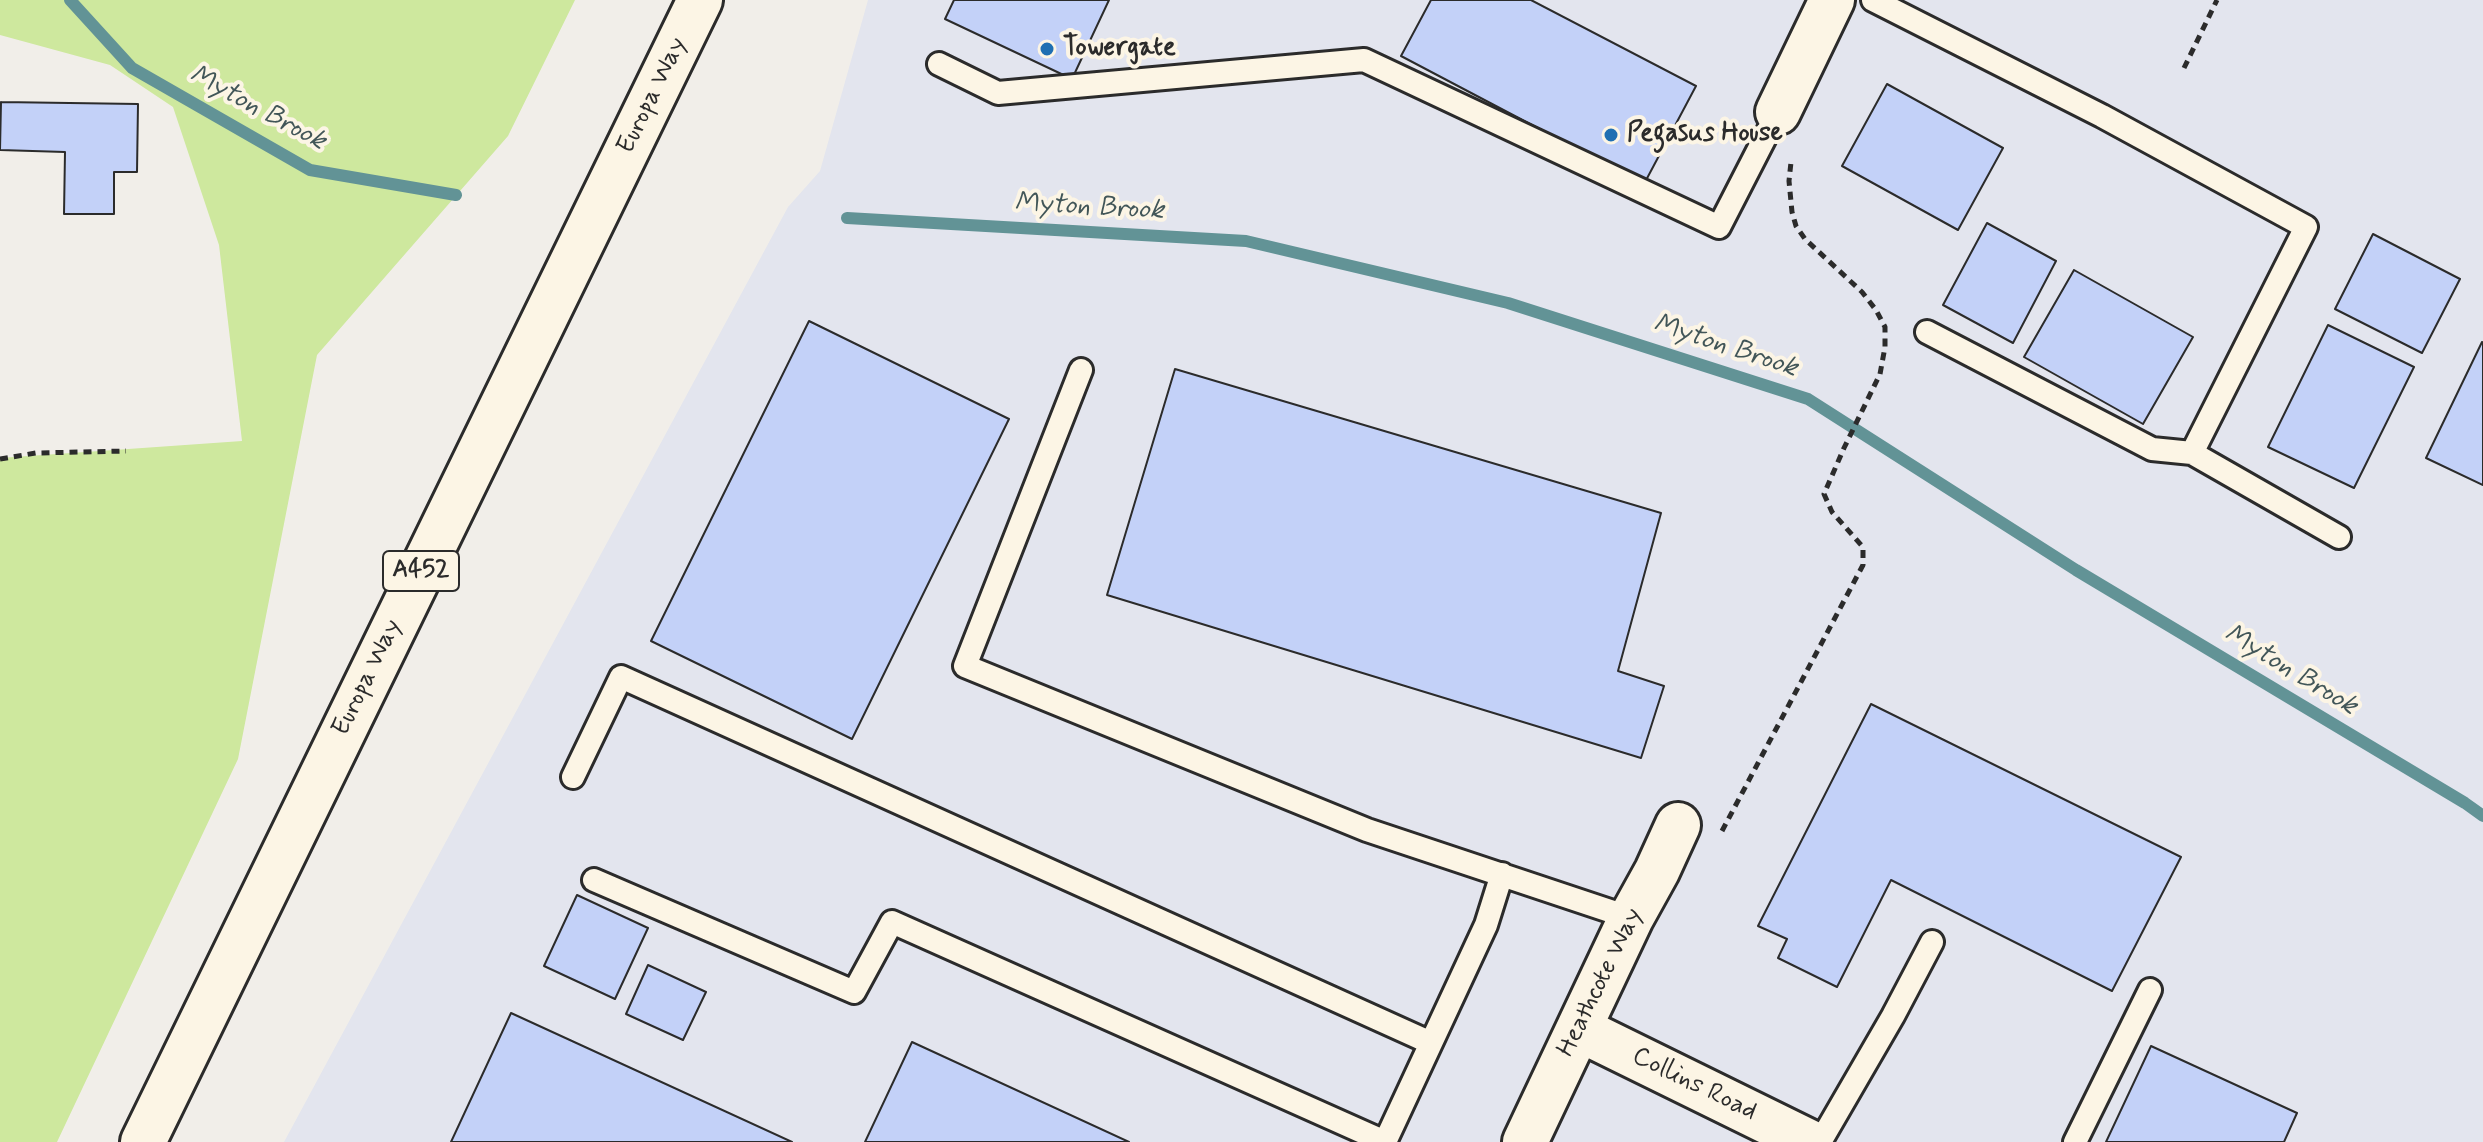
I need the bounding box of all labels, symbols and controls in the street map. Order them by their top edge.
street label: Europa Way [611,33,695,159]
place label: Towergate [1063,33,1176,65]
marker: Towergate [1038,40,1056,58]
water label: Myton Brook [183,59,331,159]
place label: Pegasus House [1627,119,1783,151]
marker: Pegasus House [1602,126,1620,144]
water label: Myton Brook [1013,187,1165,229]
water label: Myton Brook [1649,308,1801,386]
road number: A452 [383,551,459,591]
street label: Europa Way [326,615,410,741]
water label: Myton Brook [2217,618,2363,724]
street label: Heathcote Way [1552,903,1650,1063]
street label: Collins Road [1627,1041,1761,1129]

